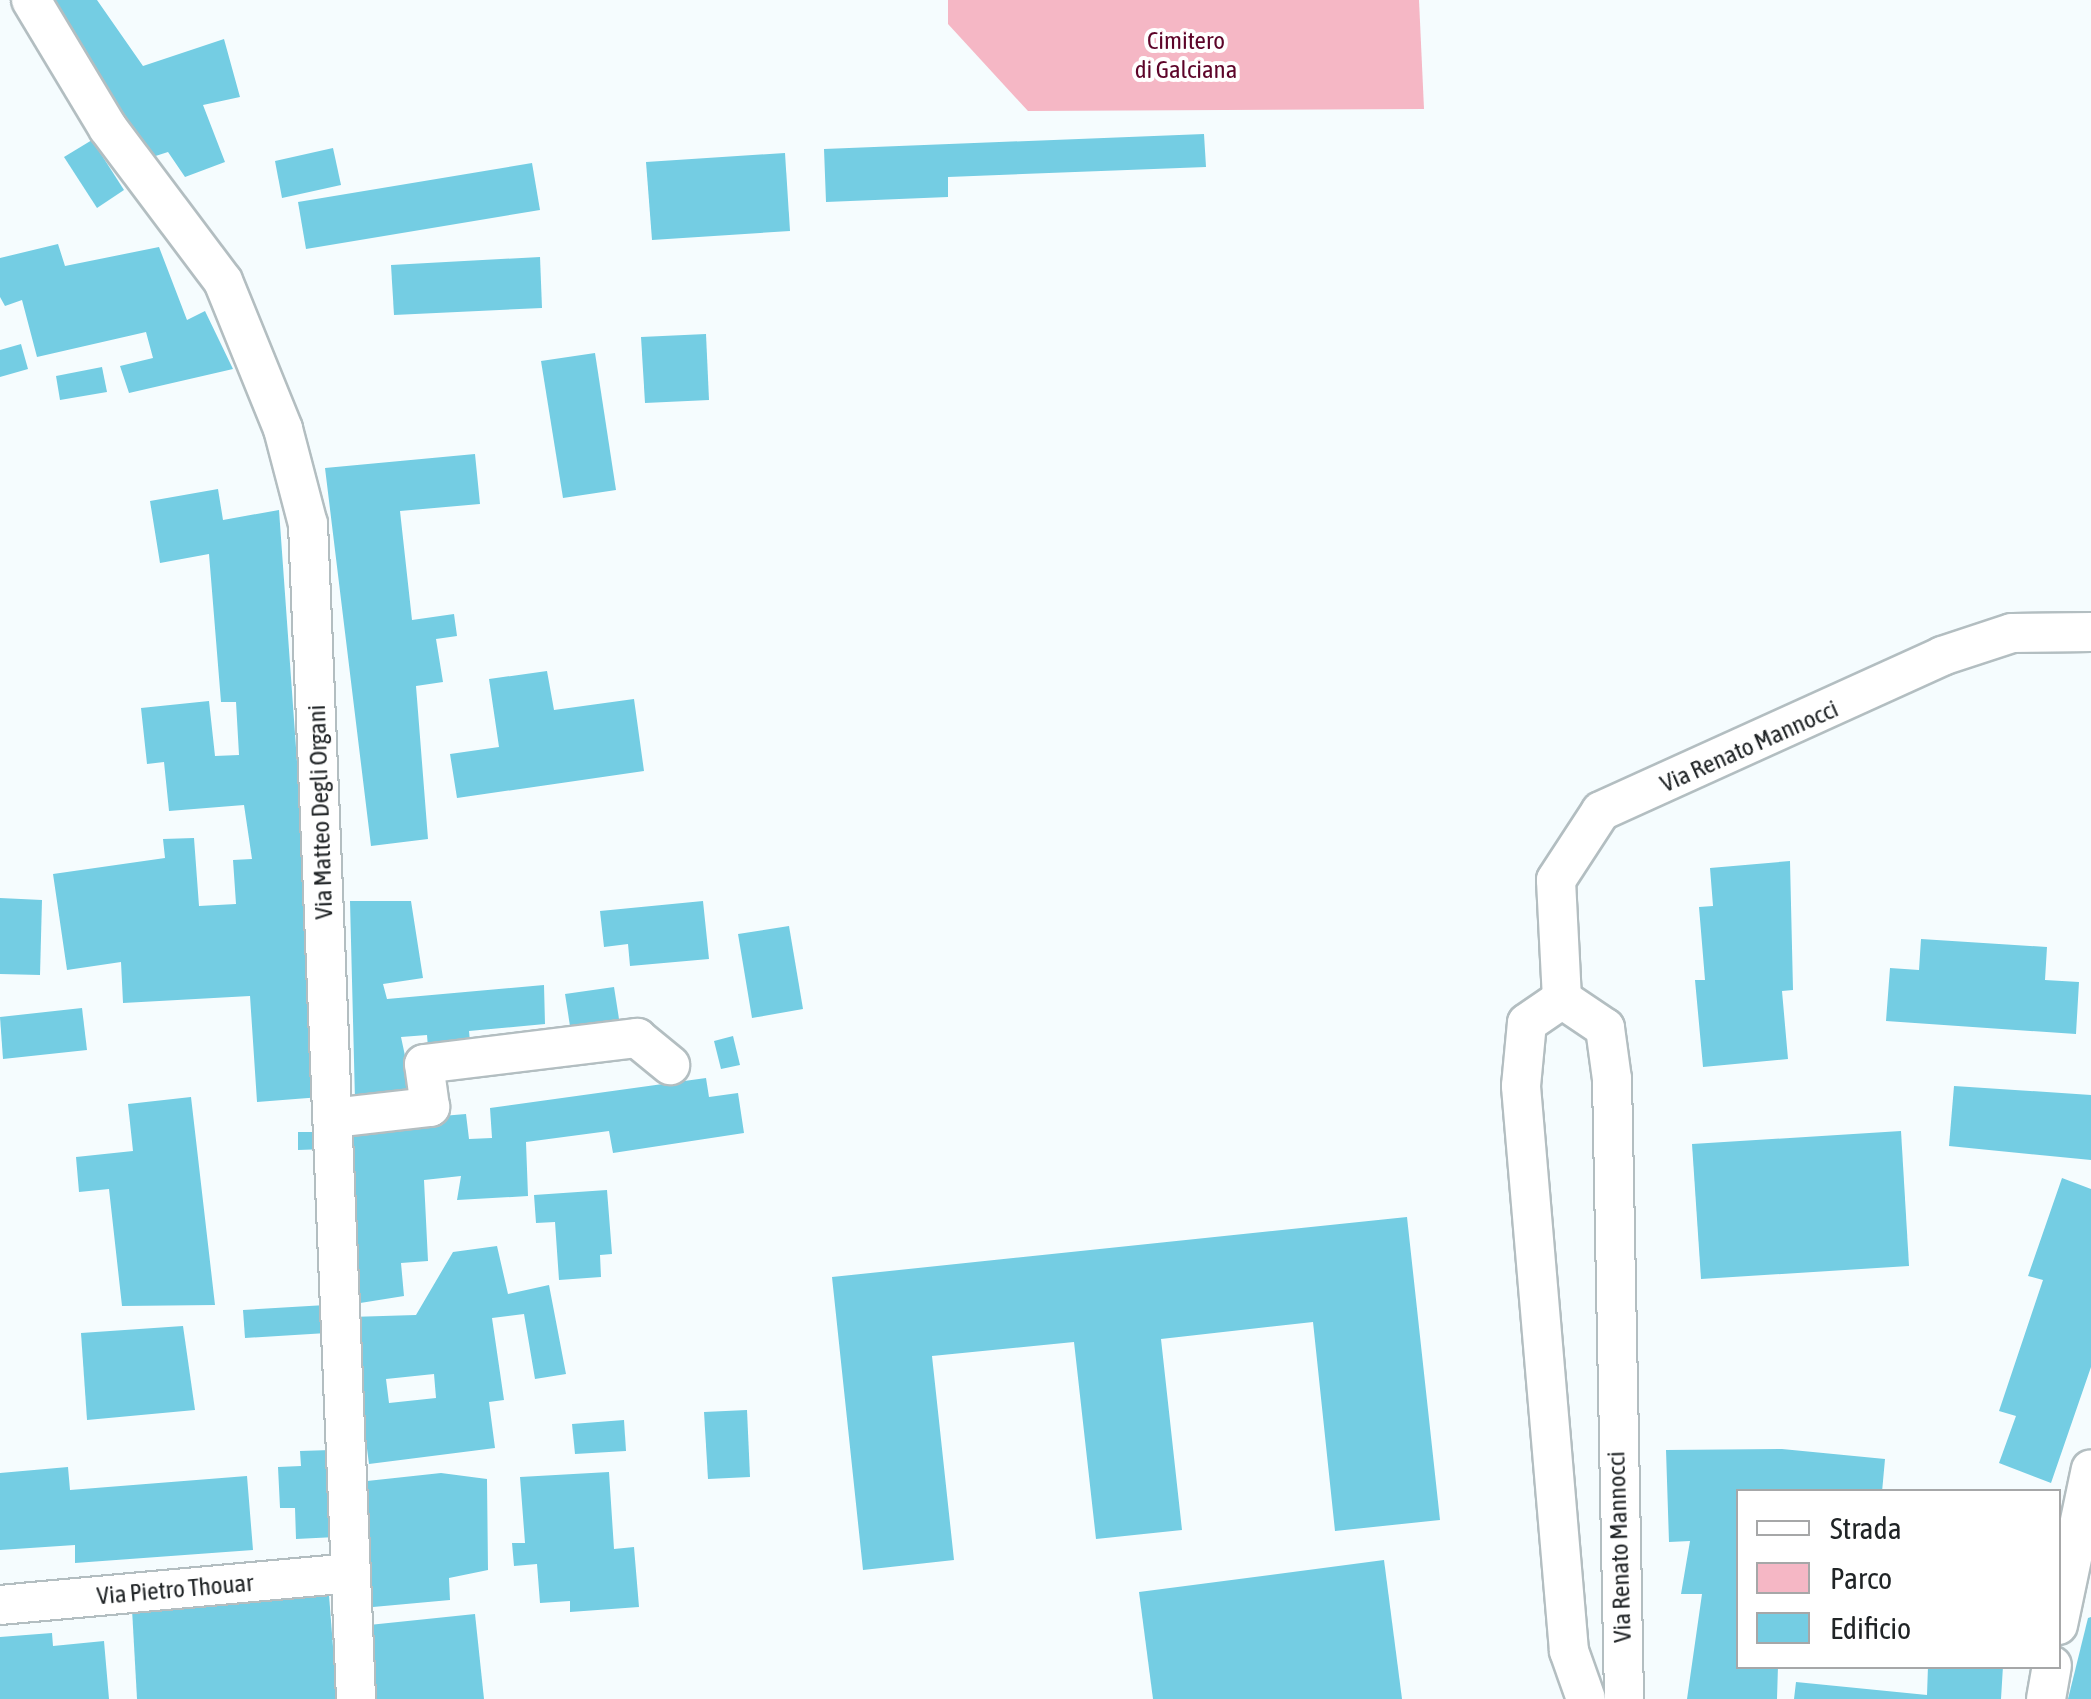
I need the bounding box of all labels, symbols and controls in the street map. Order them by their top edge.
park label: Cimitero di Galciana [1135,26,1237,85]
street label: Via Renato Mannocci [1655,693,1843,799]
street label: Via Matteo Degli Organi [301,704,339,920]
street label: Via Renato Mannocci [1601,1451,1637,1643]
legend [1736,1489,2061,1669]
text: Strada [1830,1511,1902,1545]
text: Parco [1830,1561,1892,1595]
street label: Via Pietro Thouar [95,1567,255,1611]
text: Edificio [1830,1611,1911,1645]

